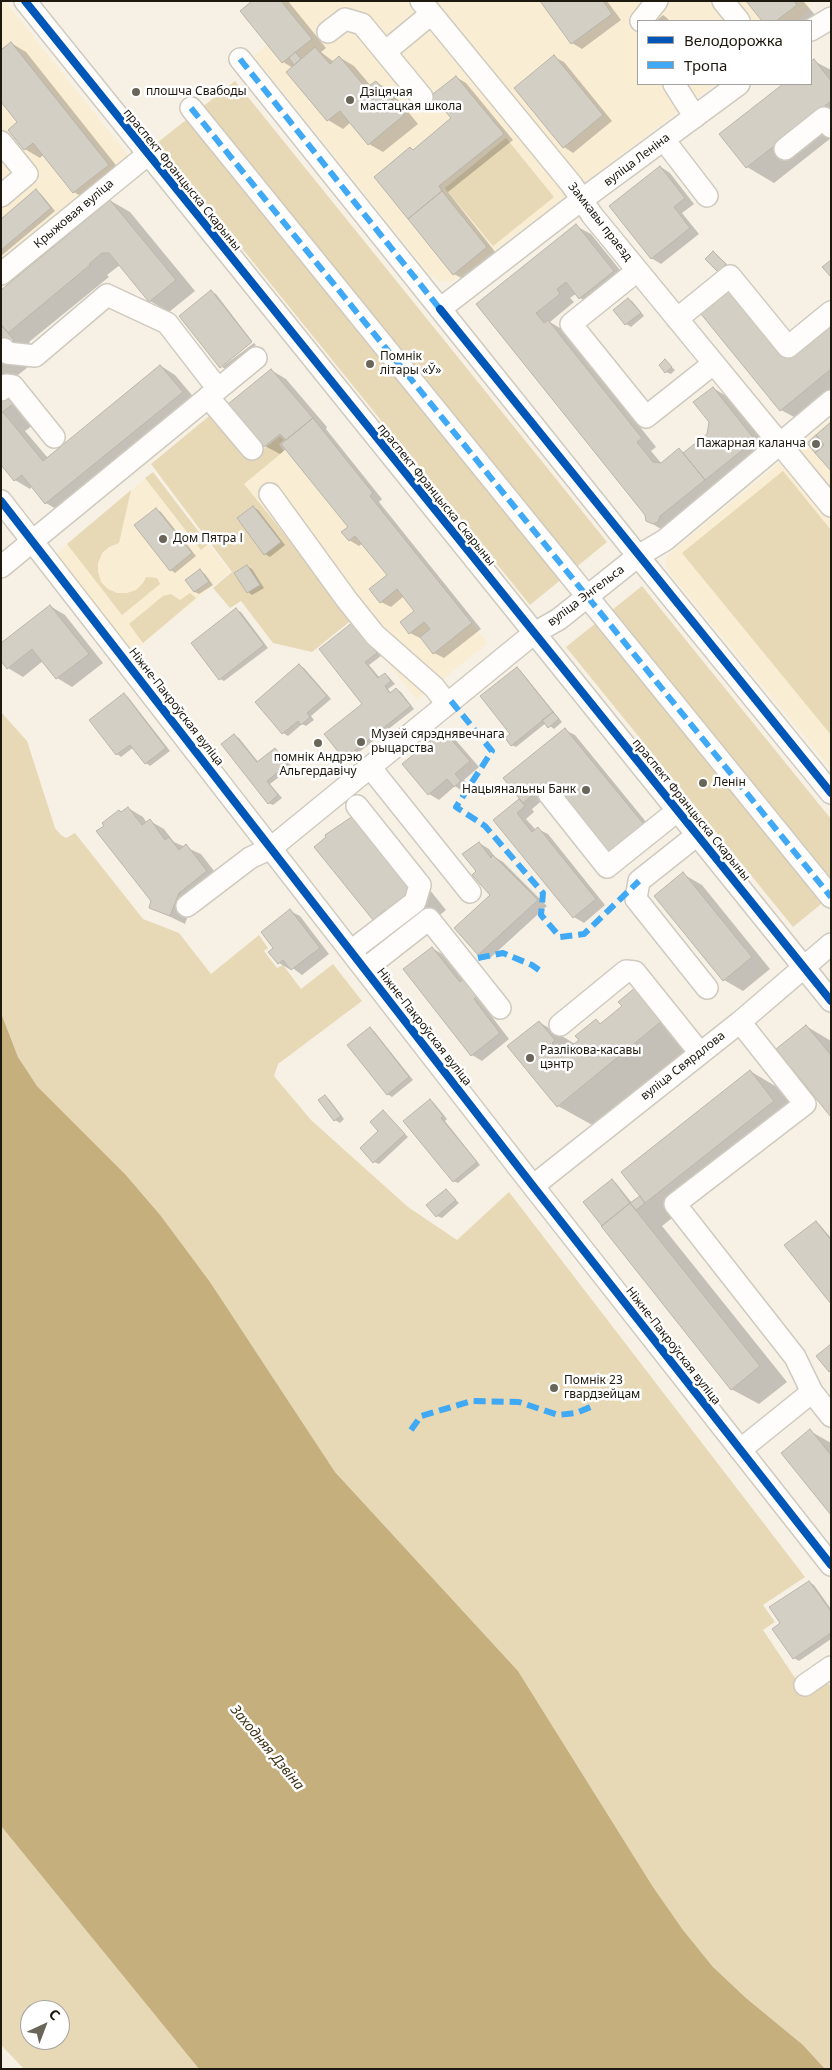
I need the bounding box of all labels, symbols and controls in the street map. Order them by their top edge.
legend [637,20,812,85]
text: Велодорожка [684,30,783,50]
text: Тропа [684,55,727,75]
place label: плошча Свабоды [146,85,247,99]
marker: плошча Свабоды [130,86,142,98]
place label: Дзіцячая мастацкая школа [360,86,462,114]
marker: Дзіцячая мастацкая школа [344,94,356,106]
street label: праспект Францыска Скарыны [120,106,244,254]
street label: вуліца Леніна [601,131,673,189]
street label: Крыжовая вуліца [31,176,117,252]
street label: Замкавы праезд [565,180,635,264]
place label: Помнік літары «Ў» [380,350,441,378]
marker: Помнік літары «Ў» [364,358,376,370]
street label: праспект Францыска Скарыны [374,421,498,569]
place label: Пажарная каланча [696,437,806,451]
marker: Пажарная каланча [810,438,822,450]
place label: Дом Пятра І [173,532,243,546]
marker: Дом Пятра І [157,533,169,545]
street label: вуліца Энгельса [545,562,627,630]
street label: Ніжне-Пакроўская вуліца [125,645,227,769]
place label: Музей сярэднявечнага рыцарства [371,728,505,756]
marker: Музей сярэднявечнага рыцарства [355,736,367,748]
street label: праспект Францыска Скарыны [629,736,753,884]
marker: помнік Андрэю Альгердавічу [312,737,324,749]
place label: помнік Андрэю Альгердавічу [274,751,362,779]
place label: Ленін [713,776,746,790]
marker: Ленін [697,777,709,789]
place label: Нацыянальны Банк [462,783,576,797]
marker: Нацыянальны Банк [580,784,592,796]
street label: Ніжне-Пакроўская вуліца [373,965,475,1089]
street label: вуліца Свярдлова [638,1029,728,1103]
place label: Разлікова-касавы цэнтр [540,1044,641,1072]
marker: Разлікова-касавы цэнтр [524,1052,536,1064]
street label: Ніжне-Пакроўская вуліца [622,1284,724,1408]
place label: Помнік 23 гвардзейцам [564,1374,640,1402]
marker: Помнік 23 гвардзейцам [548,1382,560,1394]
water label: Заходняя Дзвіна [227,1702,307,1794]
north arrow [20,2000,70,2050]
text: С [45,2004,65,2024]

